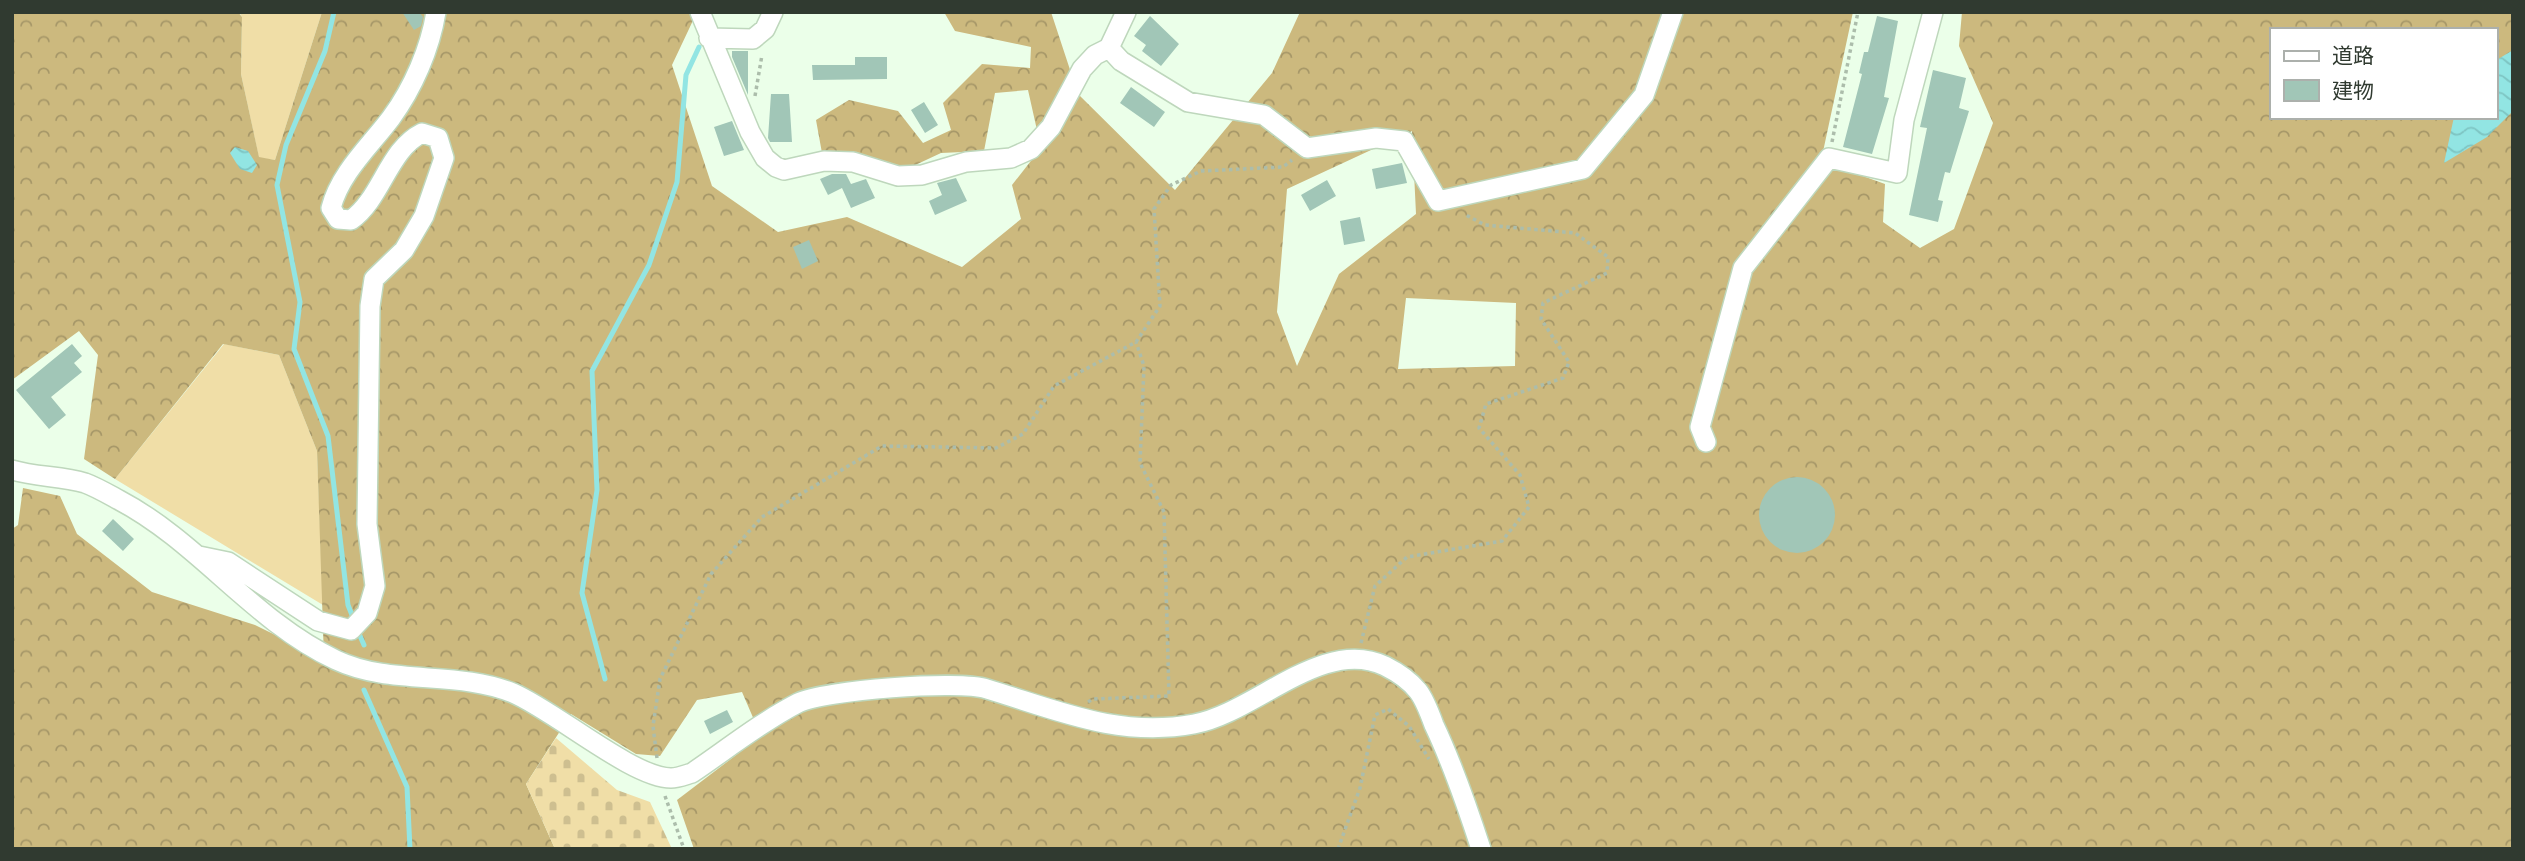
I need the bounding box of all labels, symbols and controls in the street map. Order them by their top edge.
legend [2270,28,2497,119]
text: 道路 [2332,42,2374,68]
text: 建物 [2332,77,2374,103]

